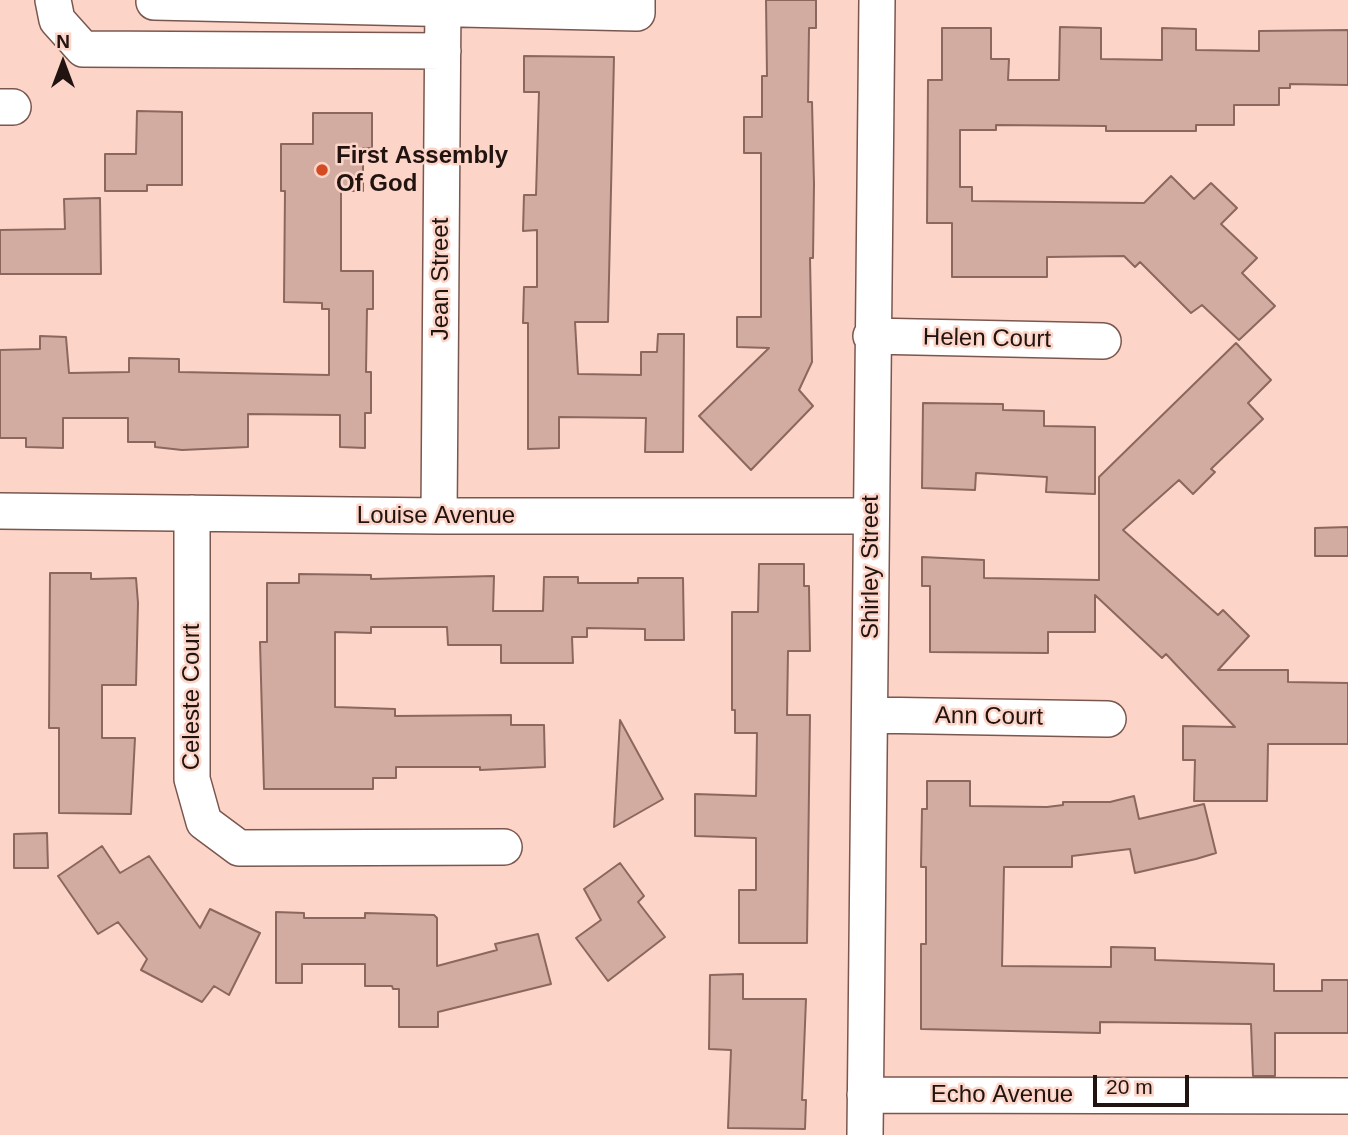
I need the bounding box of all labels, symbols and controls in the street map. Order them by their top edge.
north arrow [28,28,98,98]
text: N [56,31,70,52]
place label: First Assembly Of God [336,142,508,198]
marker: First Assembly Of God [314,162,330,178]
street label: Jean Street [427,218,455,340]
street label: Helen Court [923,323,1051,355]
street label: Shirley Street [857,495,885,639]
street label: Louise Avenue [357,502,515,530]
street label: Celeste Court [178,624,206,770]
street label: Ann Court [935,702,1043,732]
scale bar [1096,1062,1192,1106]
text: 20 m [1106,1075,1153,1098]
street label: Echo Avenue [931,1081,1073,1109]

